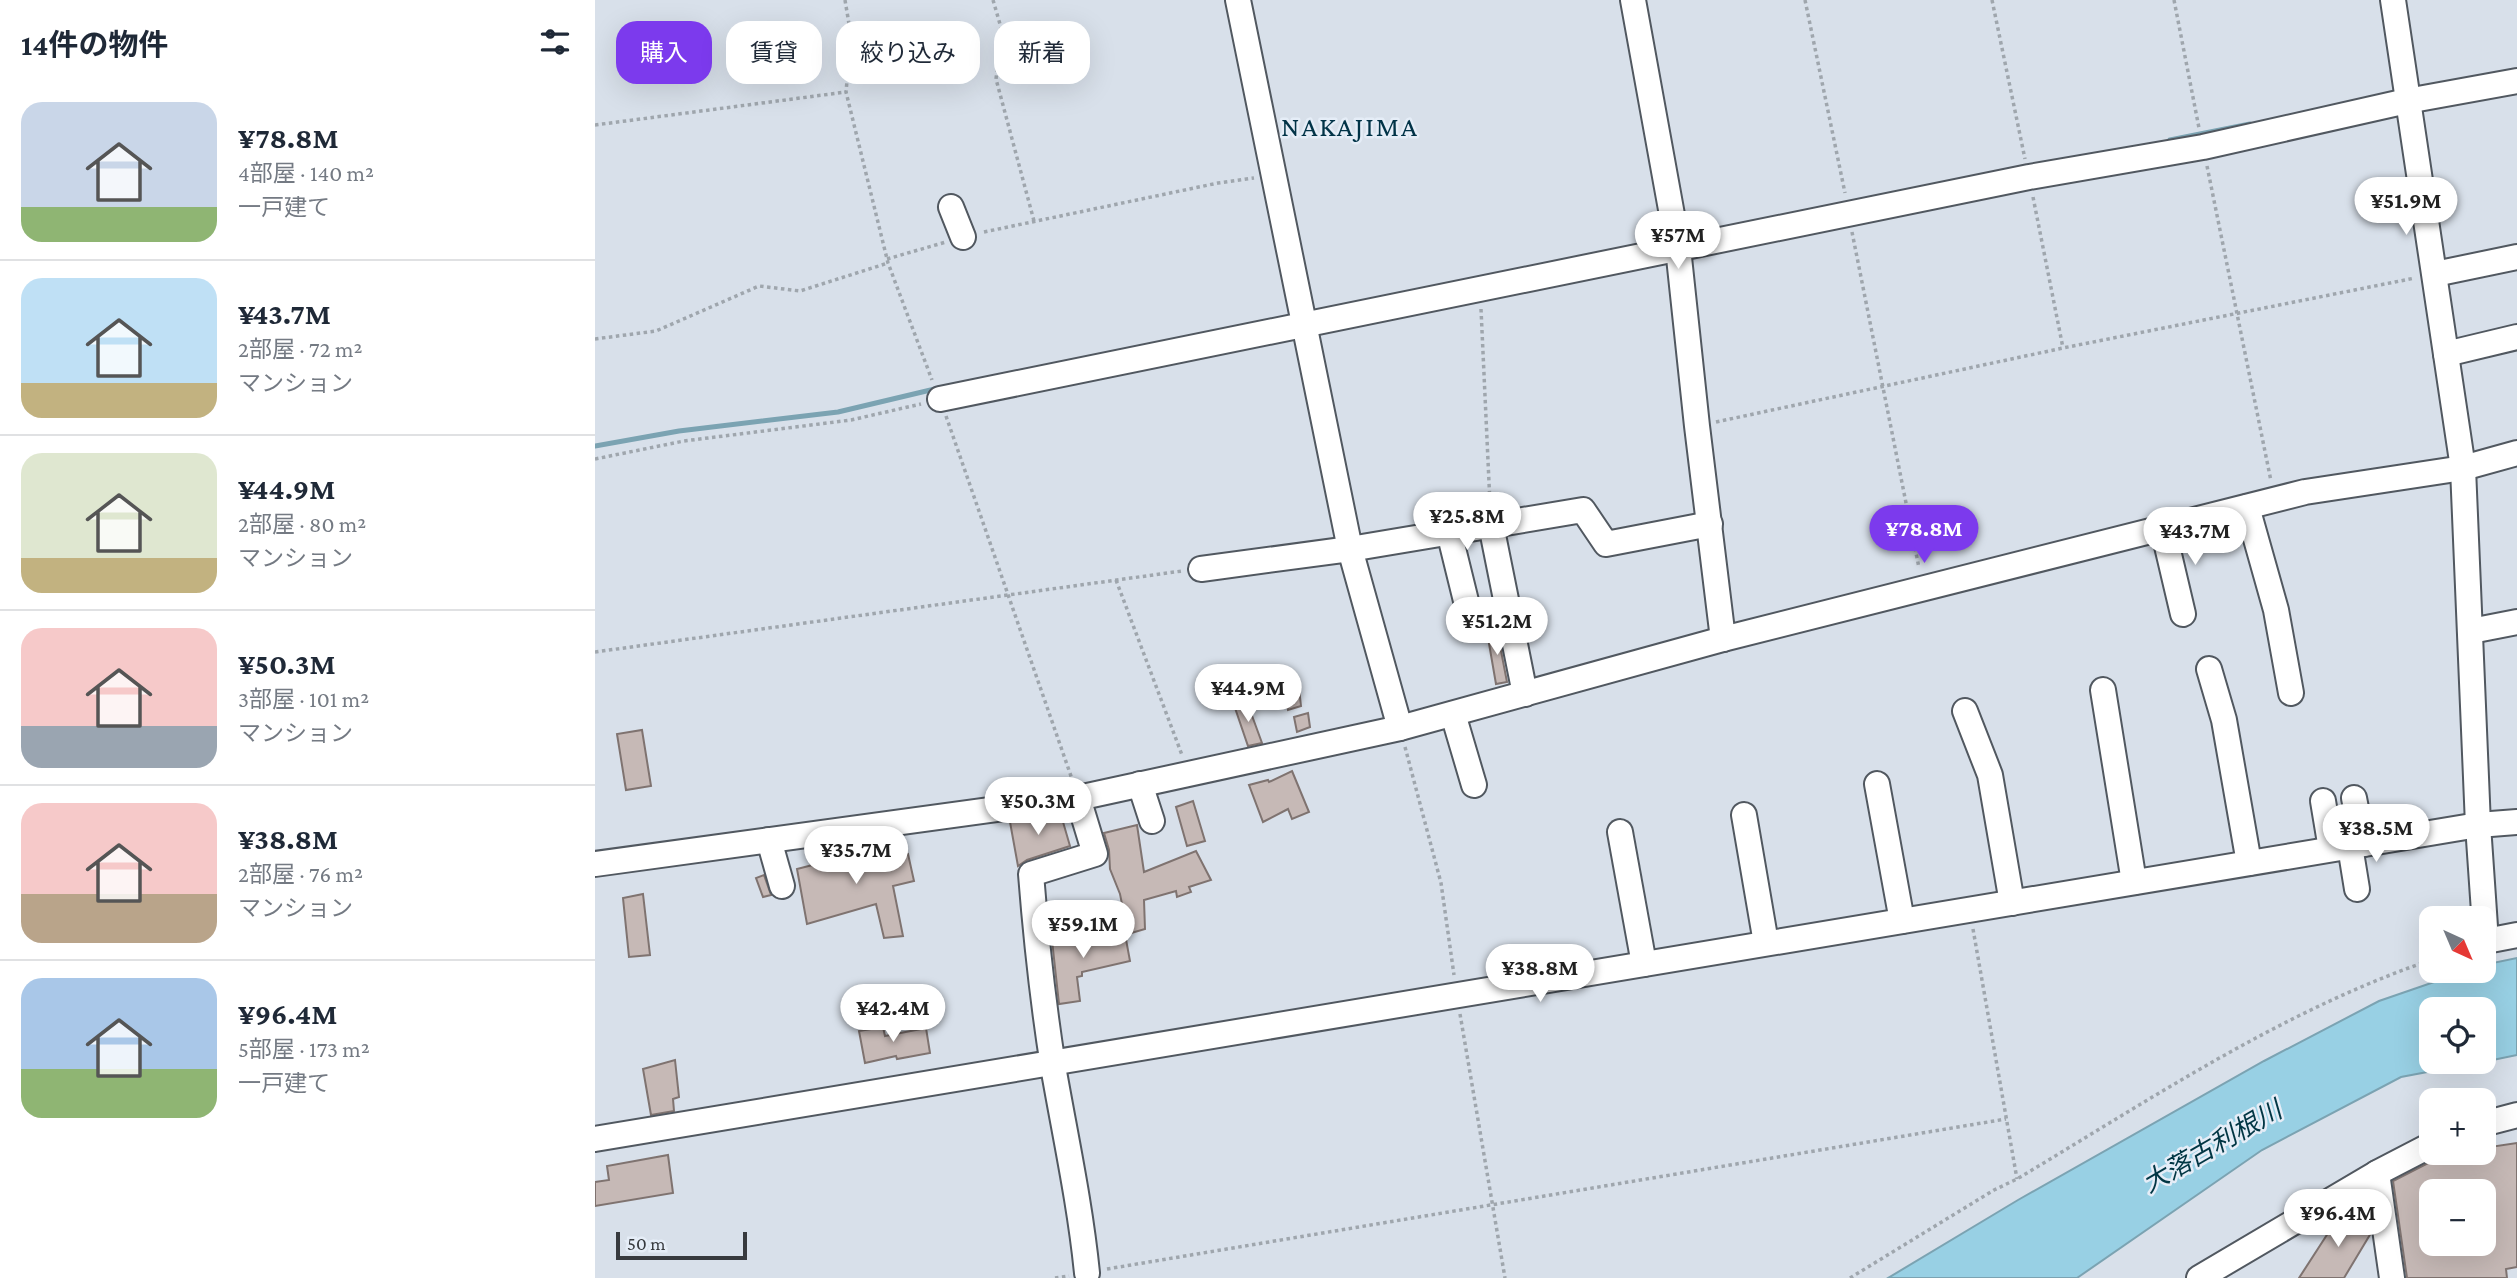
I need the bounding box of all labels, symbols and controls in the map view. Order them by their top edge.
chip: 購入 [616,21,712,84]
chip: 賃貸 [726,21,822,84]
chip: 絞り込み [836,21,980,84]
chip: 新着 [994,21,1090,84]
icon: filters [536,23,574,61]
text: 14件の物件 [21,28,168,61]
district label: NAKAJIMA [1281,111,1419,142]
text: ¥78.8M [238,121,339,154]
icon: home [77,130,161,214]
text: 4部屋 · 140 m² [238,160,374,186]
pin: ¥51.9M [2349,177,2463,237]
text: ¥51.9M [2370,187,2442,213]
text: 一戸建て [238,194,330,220]
pin: ¥57M [1637,212,1719,271]
text: ¥57M [1651,221,1705,247]
text: ¥43.7M [238,297,331,330]
icon: home [77,306,161,390]
text: 2部屋 · 72 m² [238,336,362,362]
text: マンション [238,370,353,396]
text: ¥44.9M [238,472,335,505]
icon: home [77,481,161,565]
pin: ¥25.8M [1410,492,1524,552]
text: ¥25.8M [1429,502,1505,528]
pin: ¥78.8M [1867,505,1981,565]
pin: ¥43.7M [2138,508,2252,567]
text: 2部屋 · 80 m² [238,511,366,537]
text: ¥78.8M [1885,515,1963,541]
text: ¥43.7M [2159,517,2231,543]
text: マンション [238,545,353,571]
pin: ¥51.2M [1440,598,1554,657]
text: ¥51.2M [1462,607,1532,633]
text: ¥50.3M [238,647,336,680]
icon: home [77,656,161,740]
pin: ¥44.9M [1191,664,1305,724]
text: ¥44.9M [1211,674,1285,700]
text: 3部屋 · 101 m² [238,686,369,712]
text: マンション [238,720,353,746]
pin: ¥50.3M [981,778,1095,837]
text: ¥50.3M [1001,787,1075,813]
pin: ¥38.5M [2319,804,2433,864]
text: ¥38.5M [2339,814,2413,840]
text: ¥38.8M [238,822,338,855]
pin: ¥35.7M [799,826,913,886]
icon: home [77,831,161,915]
text: ¥35.7M [820,836,892,862]
text: 2部屋 · 76 m² [238,861,363,887]
text: マンション [238,895,353,921]
pin: ¥59.1M [1026,900,1140,960]
north arrow [2419,906,2495,984]
map controls [2419,906,2496,1256]
text: ¥59.1M [1048,910,1118,936]
pin: ¥38.8M [1483,944,1597,1004]
text: ¥38.8M [1502,954,1578,980]
pin: ¥42.4M [836,984,950,1044]
text: ¥42.4M [856,994,930,1020]
text: ¥96.4M [238,997,337,1030]
button: locate [2419,997,2496,1074]
icon: home [77,1006,161,1090]
text: 5部屋 · 173 m² [238,1036,370,1062]
text: 一戸建て [238,1070,330,1096]
button: + [2419,1088,2496,1165]
water label: 大落古利根川 [2137,1094,2289,1199]
button: − [2419,1179,2496,1256]
pin: ¥96.4M [2281,1190,2395,1249]
text: ¥96.4M [2300,1199,2376,1225]
scale bar [616,1229,747,1261]
text: 50 m [627,1233,666,1254]

